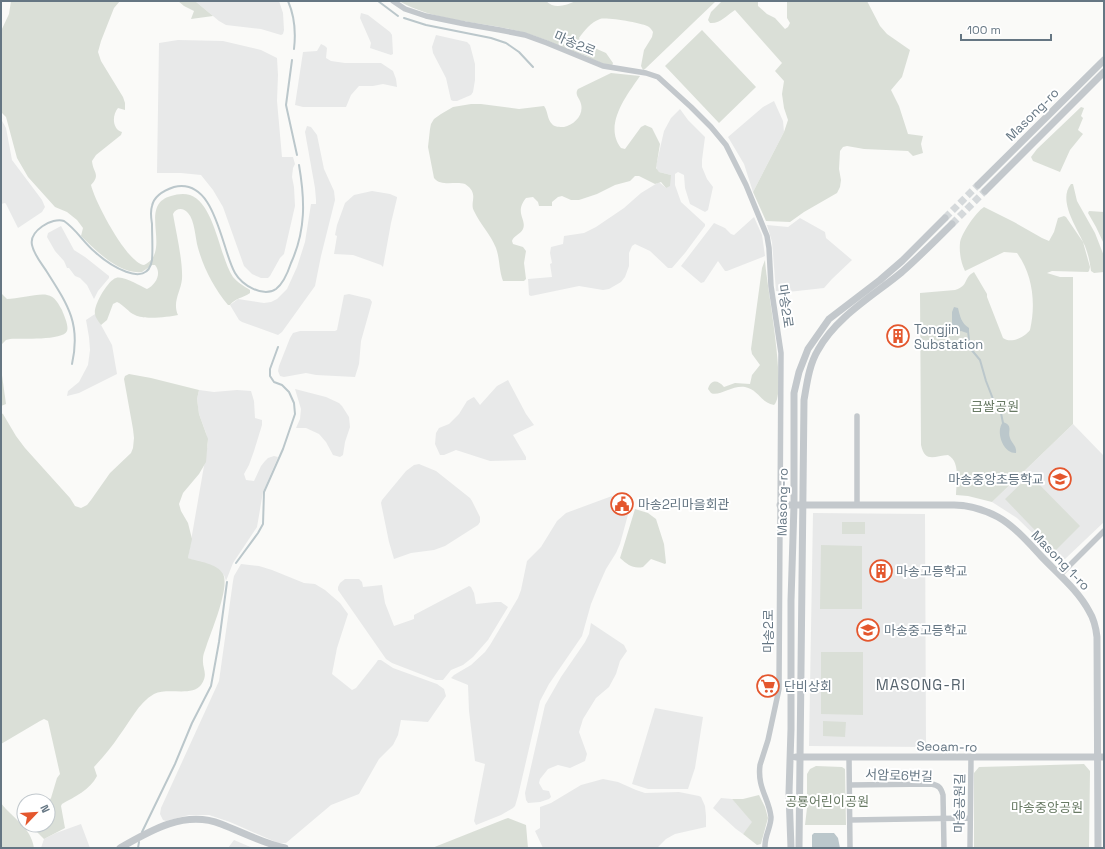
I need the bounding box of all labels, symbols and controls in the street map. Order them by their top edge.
scale bar [961,16,1051,42]
text: 100 m [967,22,1001,38]
street label: 마송2로 [551,27,598,60]
street label: Masong-ro [1002,84,1063,145]
street label: 마송2로 [774,283,797,329]
place label: Tongjin Substation [914,321,983,353]
building icon: Tongjin Substation [885,323,911,349]
park label: 금쌀공원 [971,398,1019,415]
school or university icon: 마송중앙초등학교 [1047,466,1073,492]
street label: Masong-ro [773,468,792,536]
place label: 마송중앙초등학교 [948,471,1044,488]
public building icon: 마송2리마을회관 [609,491,635,517]
place label: 마송2리마을회관 [638,496,730,513]
street label: Masong 1-ro [1028,527,1094,594]
building icon: 마송고등학교 [868,558,894,584]
place label: 마송고등학교 [896,563,968,580]
street label: 마송2로 [760,609,777,653]
school or university icon: 마송중고등학교 [855,617,881,643]
place label: 마송중고등학교 [884,622,968,639]
supermarket icon: 단비상회 [755,673,781,699]
district label: MASONG-RI [876,675,966,694]
place label: 단비상회 [784,678,832,695]
street label: Seoam-ro [916,737,978,756]
street label: 서암로6번길 [865,766,933,785]
street label: 마송공원길 [950,773,969,833]
north arrow [16,793,56,833]
park label: 공룡어린이공원 [785,793,869,810]
park label: 마송중앙공원 [1011,799,1083,816]
text: N [37,802,53,815]

